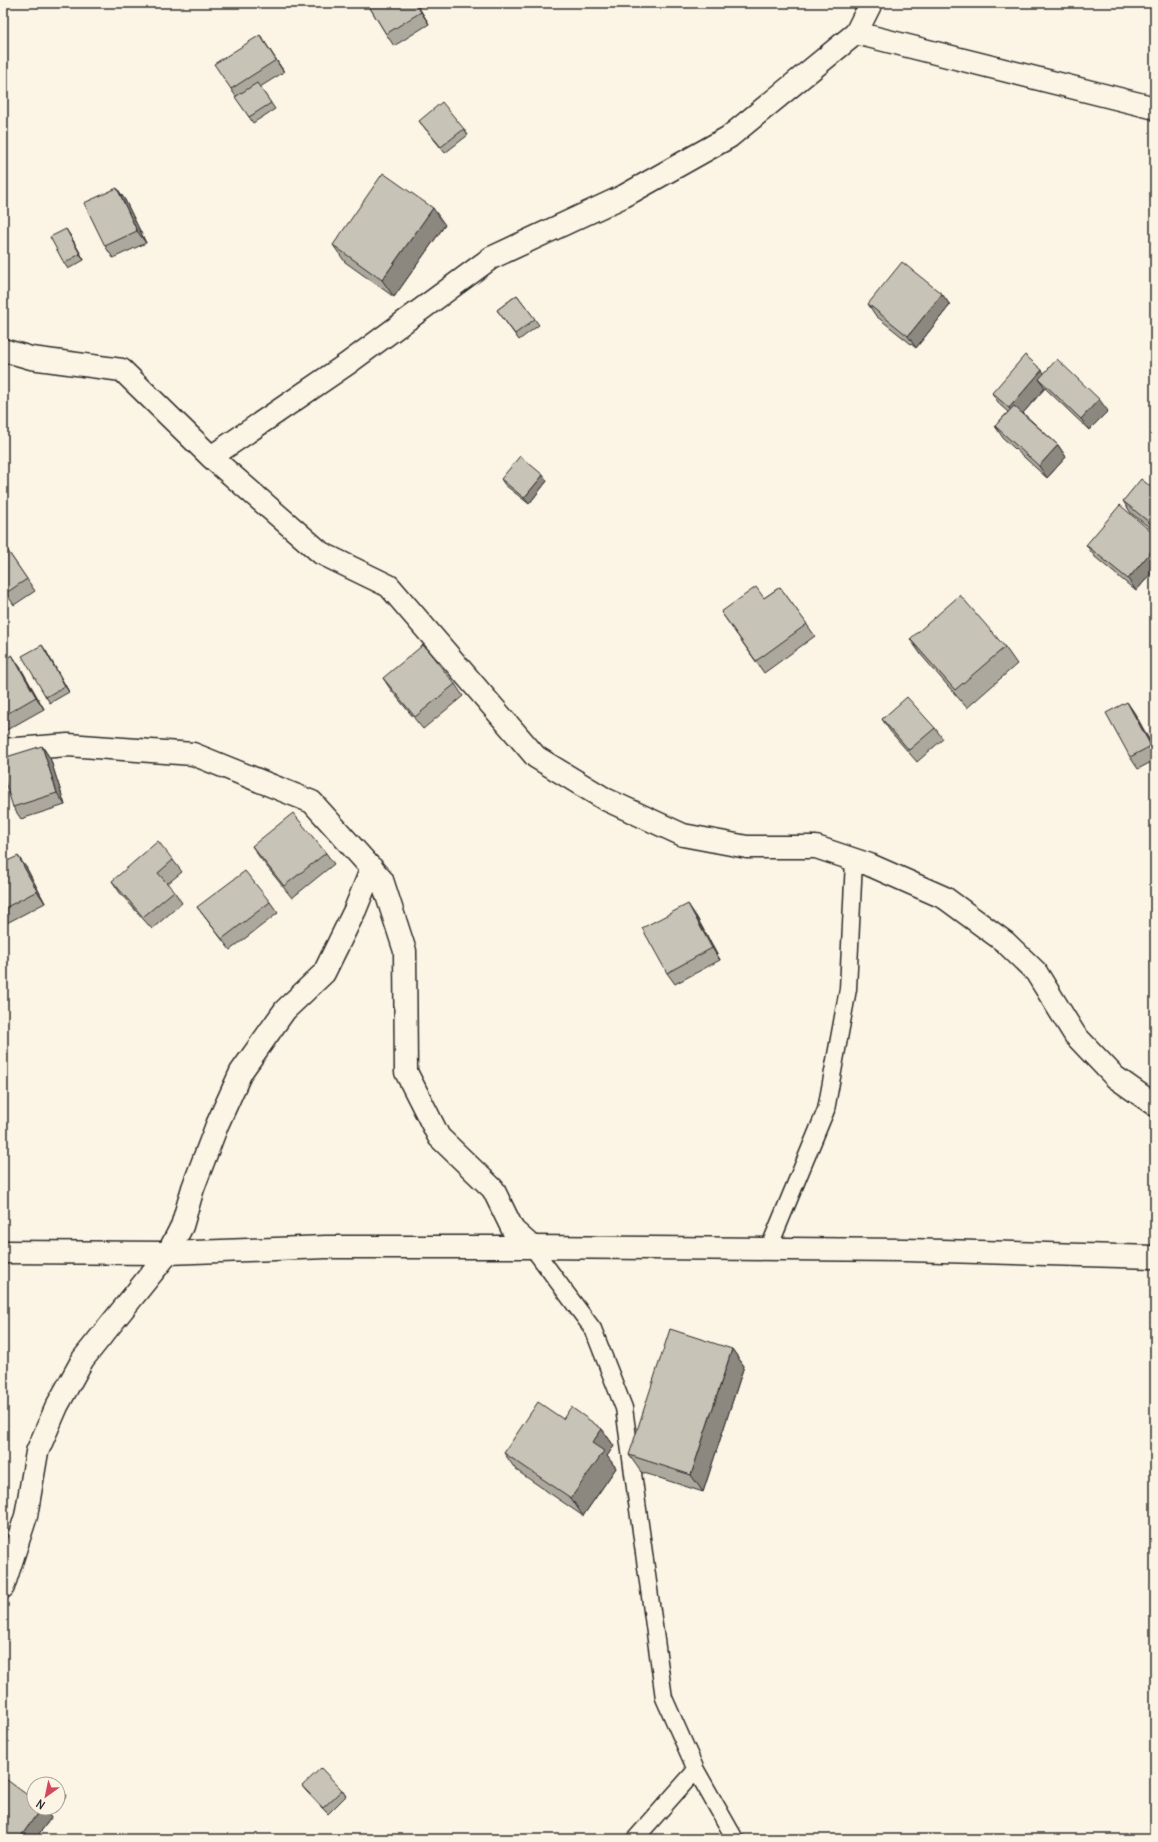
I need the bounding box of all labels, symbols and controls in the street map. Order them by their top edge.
north arrow [26,1776,66,1816]
text: N [34,1796,48,1812]

